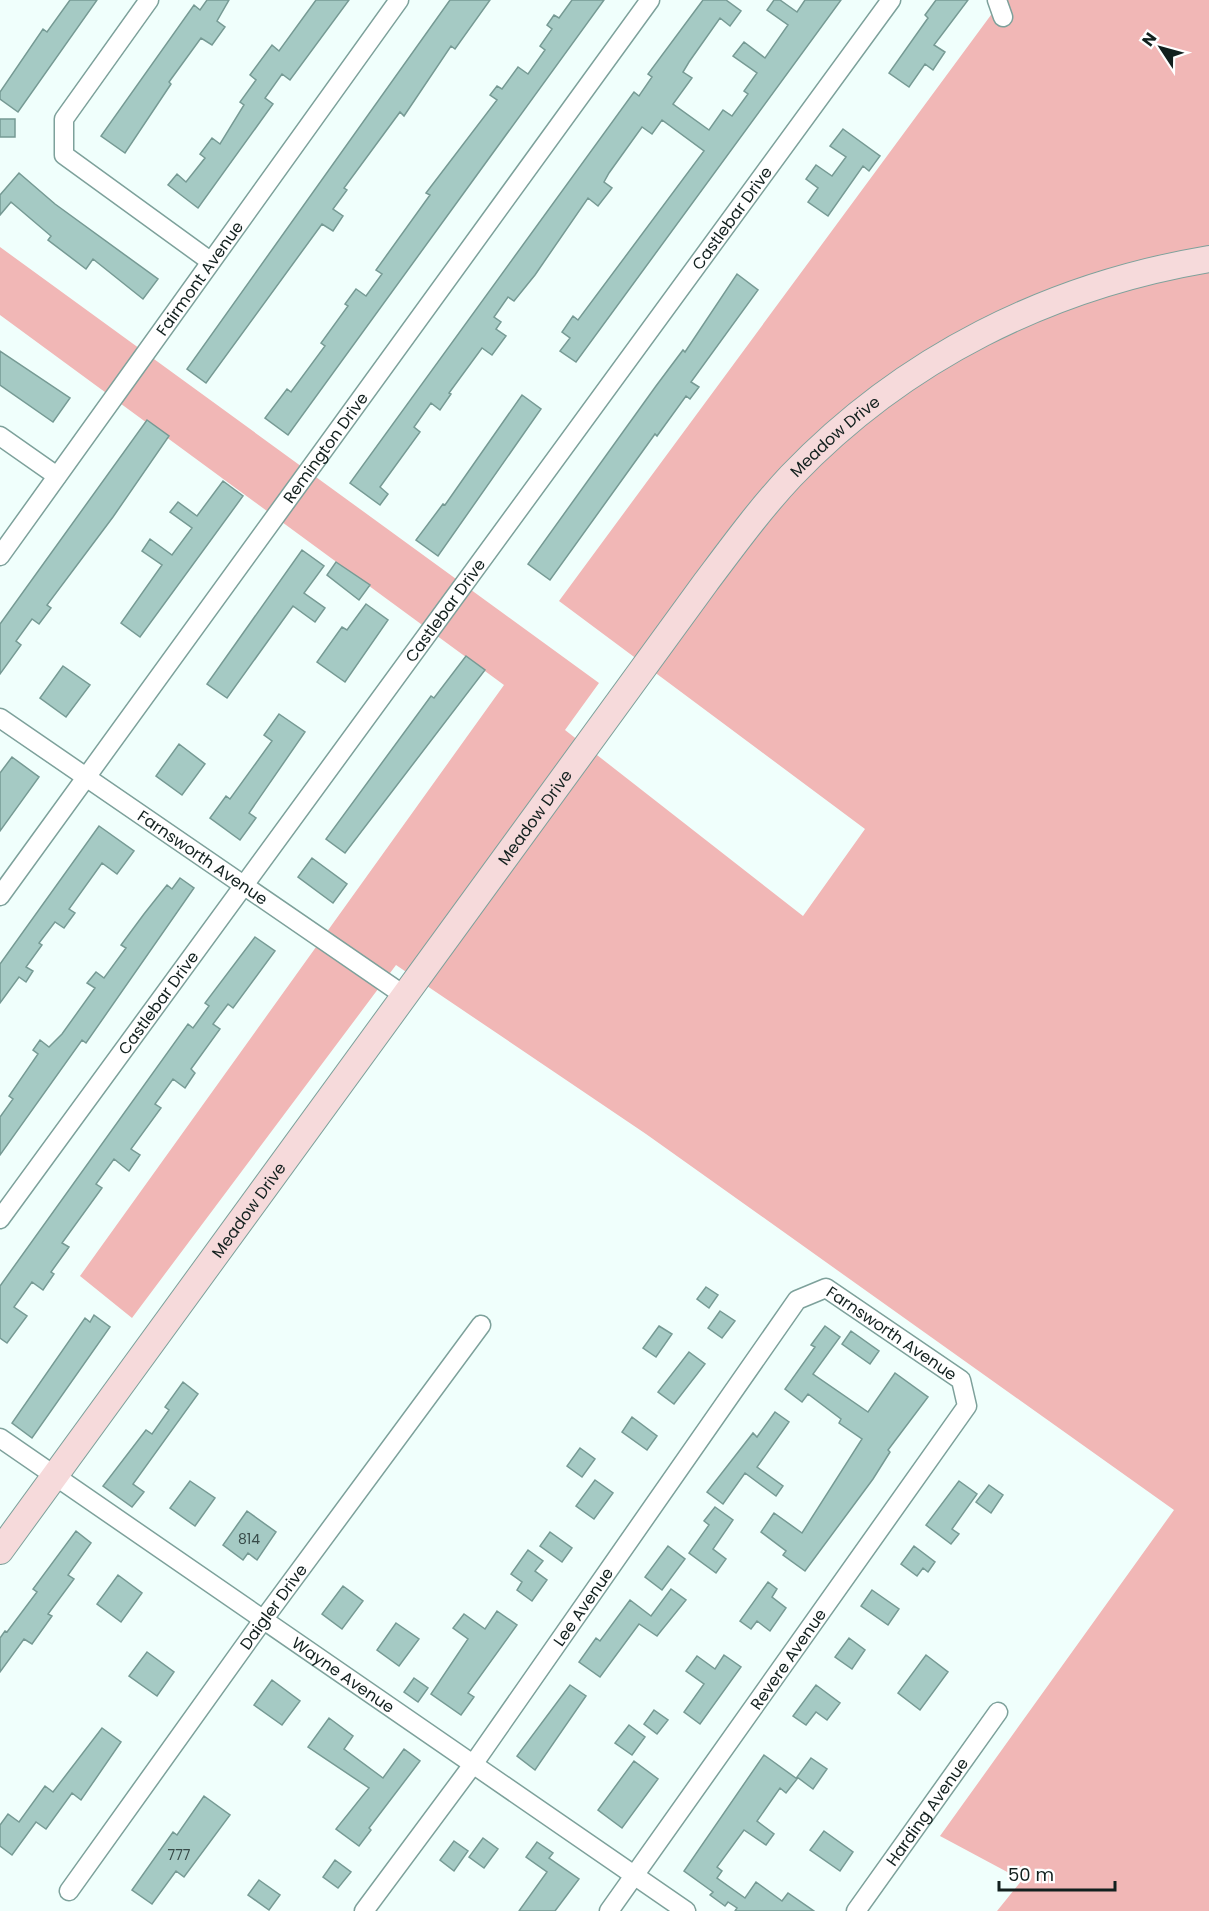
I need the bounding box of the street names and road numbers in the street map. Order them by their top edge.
street label: Castlebar Drive [686,162,778,275]
street label: Fairmont Avenue [151,216,249,340]
street label: Remington Drive [278,388,374,508]
street label: Meadow Drive [785,390,885,483]
street label: Castlebar Drive [400,554,491,667]
street label: Meadow Drive [492,765,578,870]
street label: Farnsworth Avenue [133,805,272,911]
street label: Castlebar Drive [113,946,204,1059]
street label: Meadow Drive [206,1158,292,1263]
street label: Farnsworth Avenue [822,1281,961,1386]
street label: Daigler Drive [234,1559,313,1655]
street label: Lee Avenue [548,1563,619,1651]
street label: Revere Avenue [745,1604,832,1715]
street label: Wayne Avenue [287,1632,399,1719]
street label: Harding Avenue [881,1753,974,1871]

